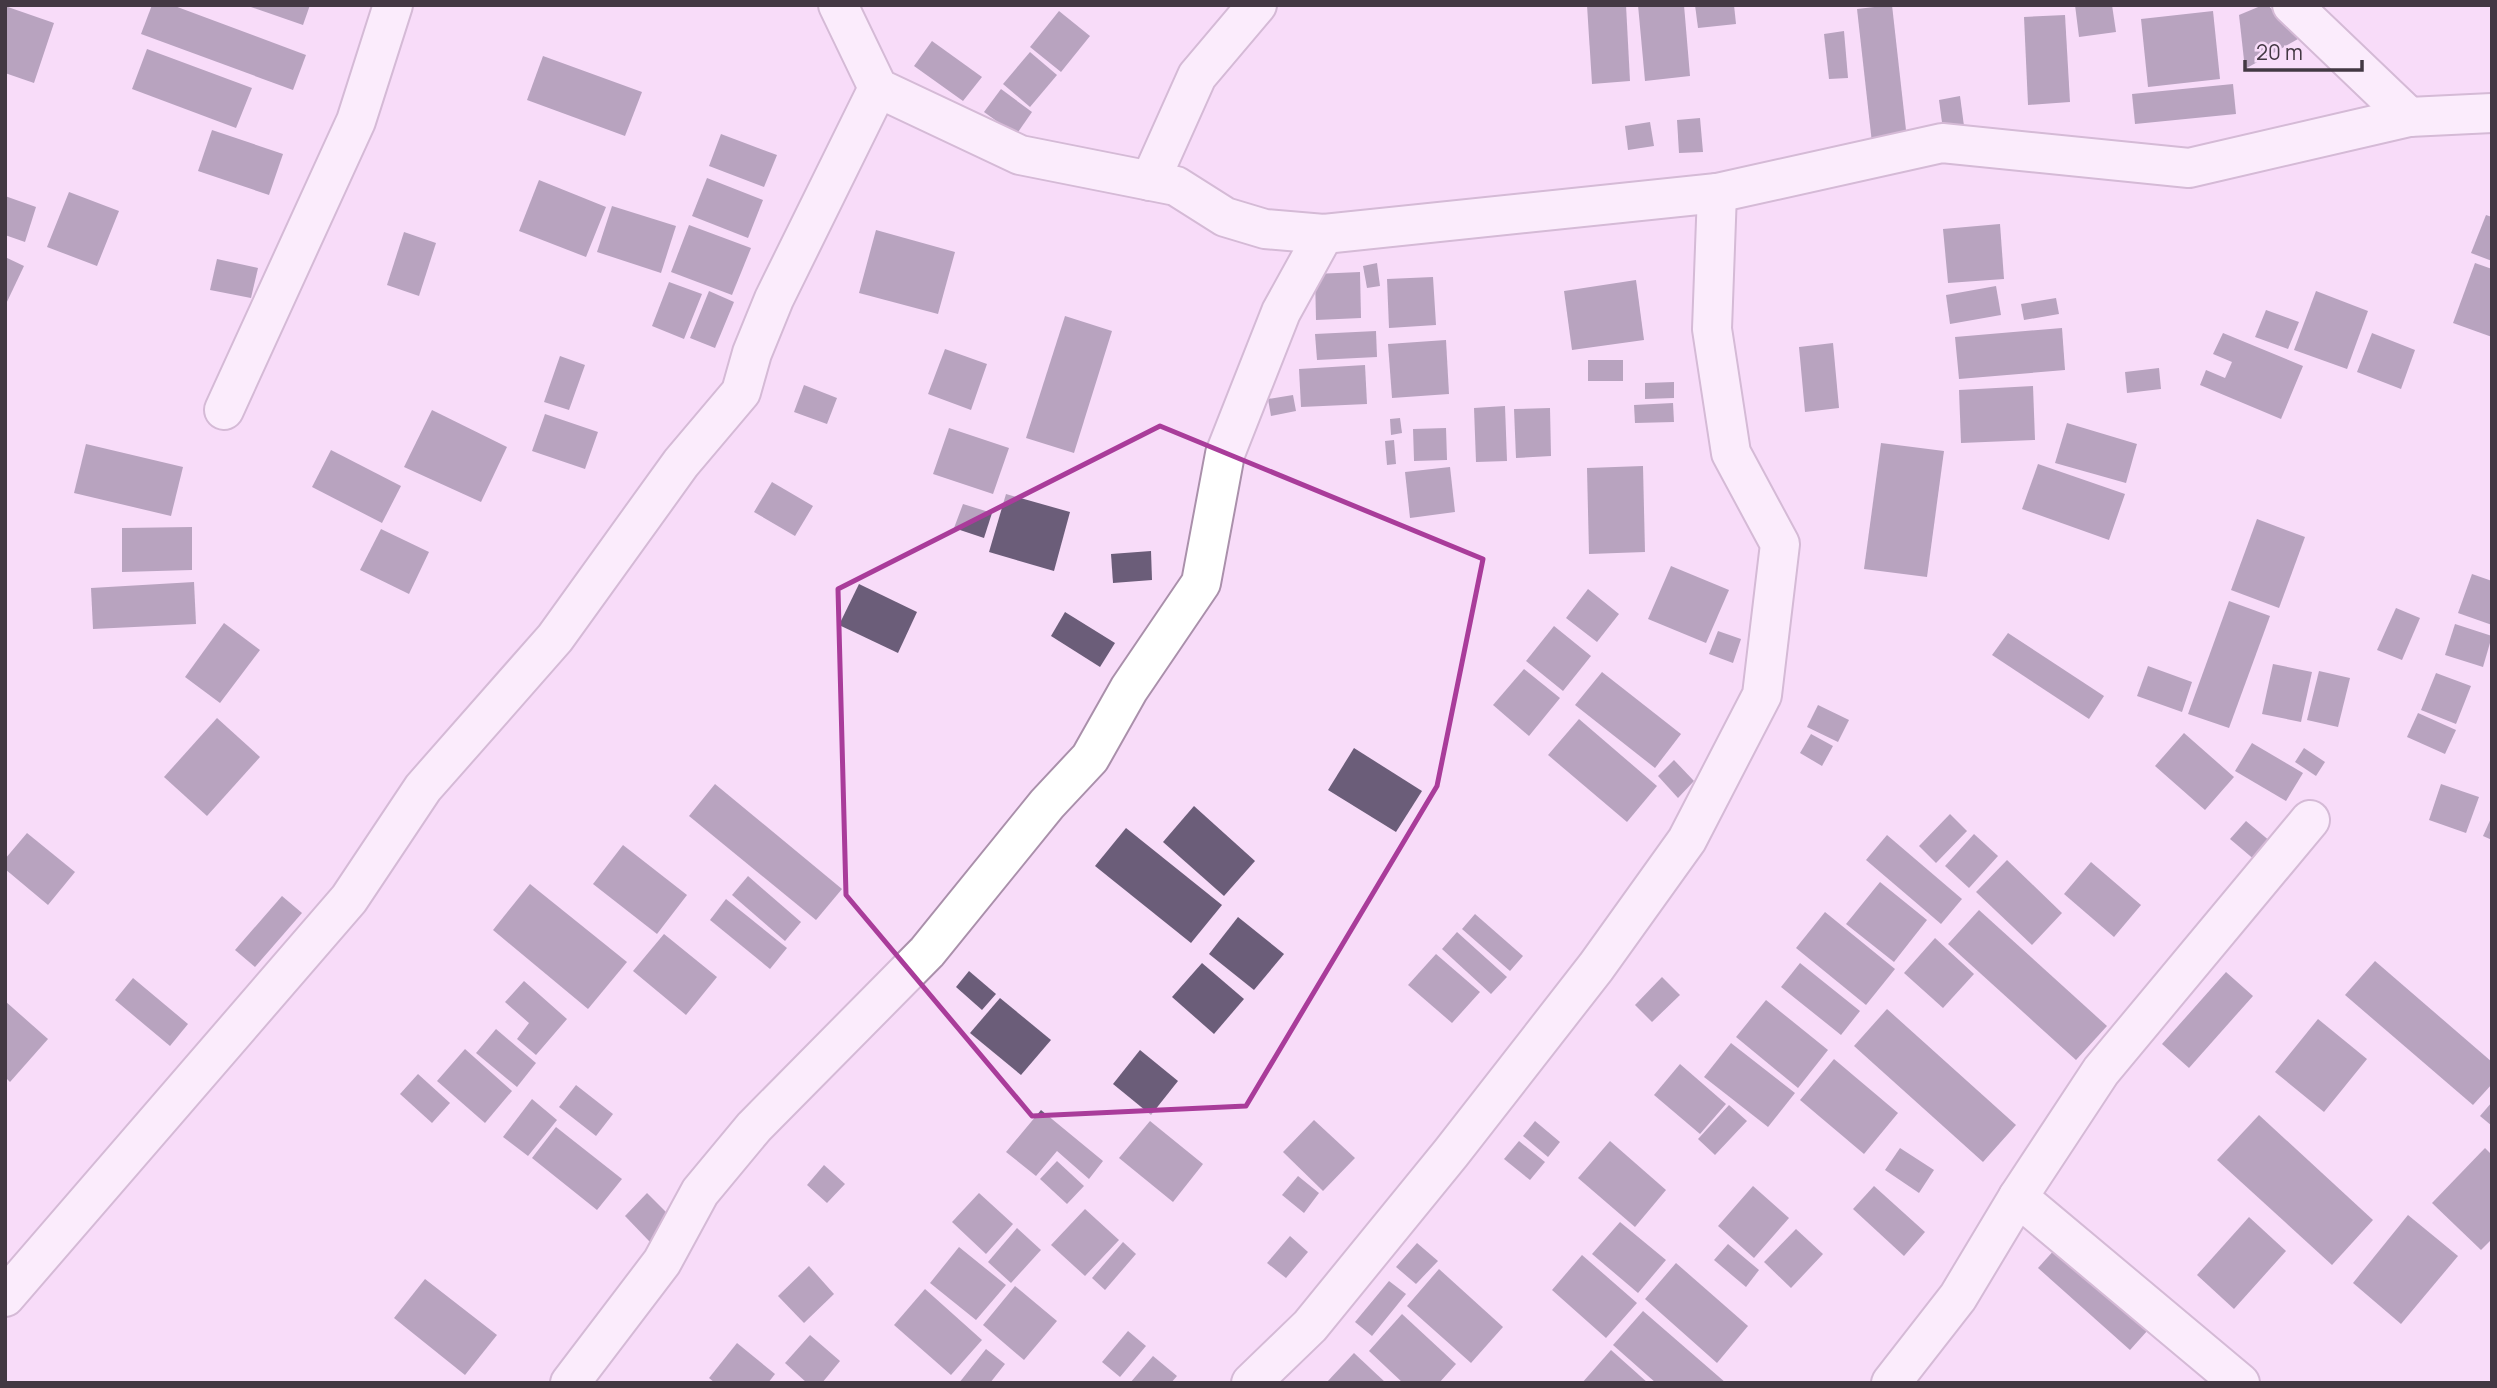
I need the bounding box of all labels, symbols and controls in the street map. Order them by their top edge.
scale bar [2245,28,2362,72]
text: 20 m [2256,38,2303,66]

